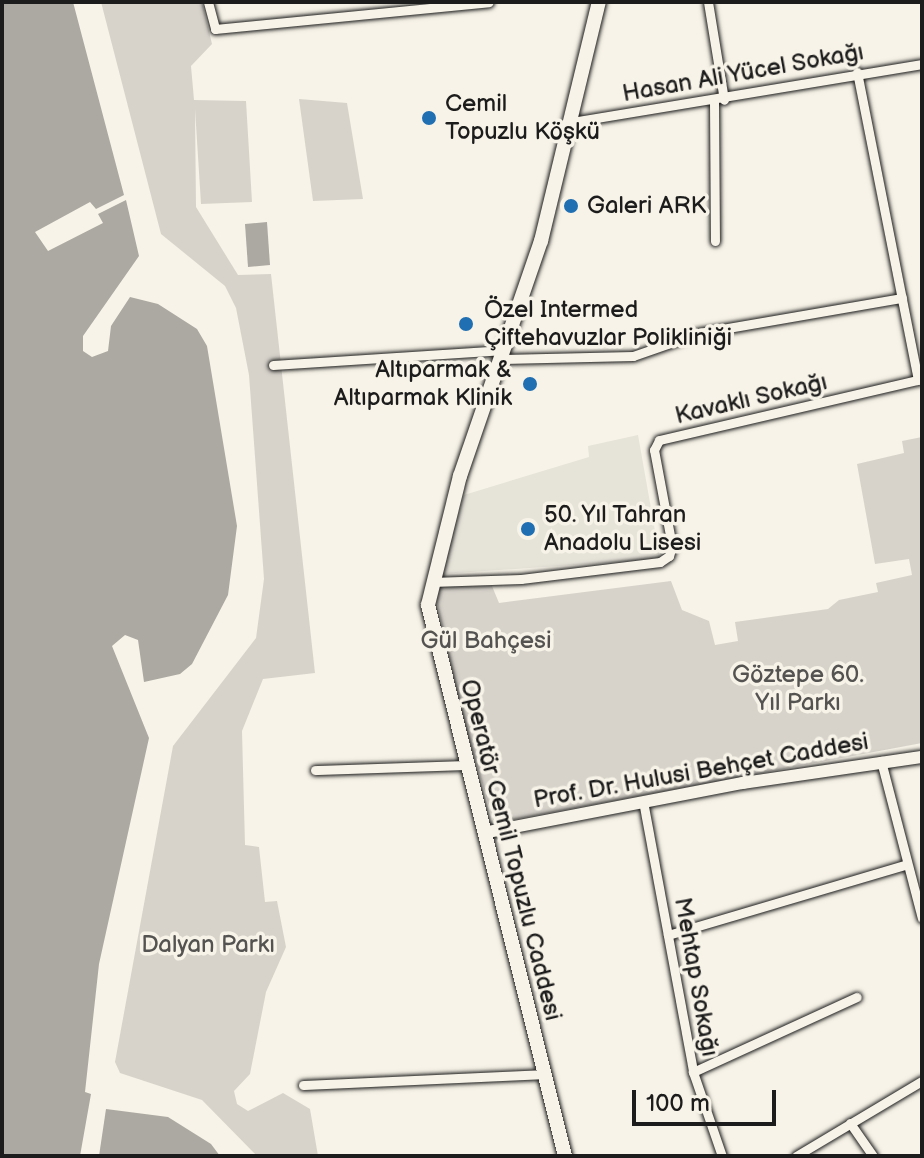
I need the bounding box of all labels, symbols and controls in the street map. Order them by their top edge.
street label: Hasan Ali Yücel Sokağı [619,37,867,109]
place label: Cemil Topuzlu Köşkü [445,90,600,146]
marker: Cemil Topuzlu Köşkü [420,109,438,127]
place label: Galeri ARK [587,192,706,220]
marker: Galeri ARK [562,197,580,215]
place label: Özel Intermed Çiftehavuzlar Polikliniği [484,296,732,352]
marker: Özel Intermed Çiftehavuzlar Polikliniği [455,313,477,335]
place label: Altıparmak & Altıparmak Klinik [334,356,512,412]
street label: Kavaklı Sokağı [672,367,830,431]
marker: Altıparmak & Altıparmak Klinik [519,373,541,395]
place label: 50. Yıl Tahran Anadolu Lisesi [544,501,701,557]
marker: 50. Yıl Tahran Anadolu Lisesi [519,520,537,538]
park label: Gül Bahçesi [420,627,552,655]
park label: Göztepe 60. Yıl Parkı [732,661,864,717]
street label: Operatör Cemil Topuzlu Caddesi [455,676,567,1024]
street label: Prof. Dr. Hulusi Behçet Caddesi [531,727,871,815]
street label: Mehtap Sokağı [668,895,724,1059]
park label: Dalyan Parkı [141,931,275,959]
scale bar [636,1074,780,1124]
text: 100 m [646,1089,710,1118]

